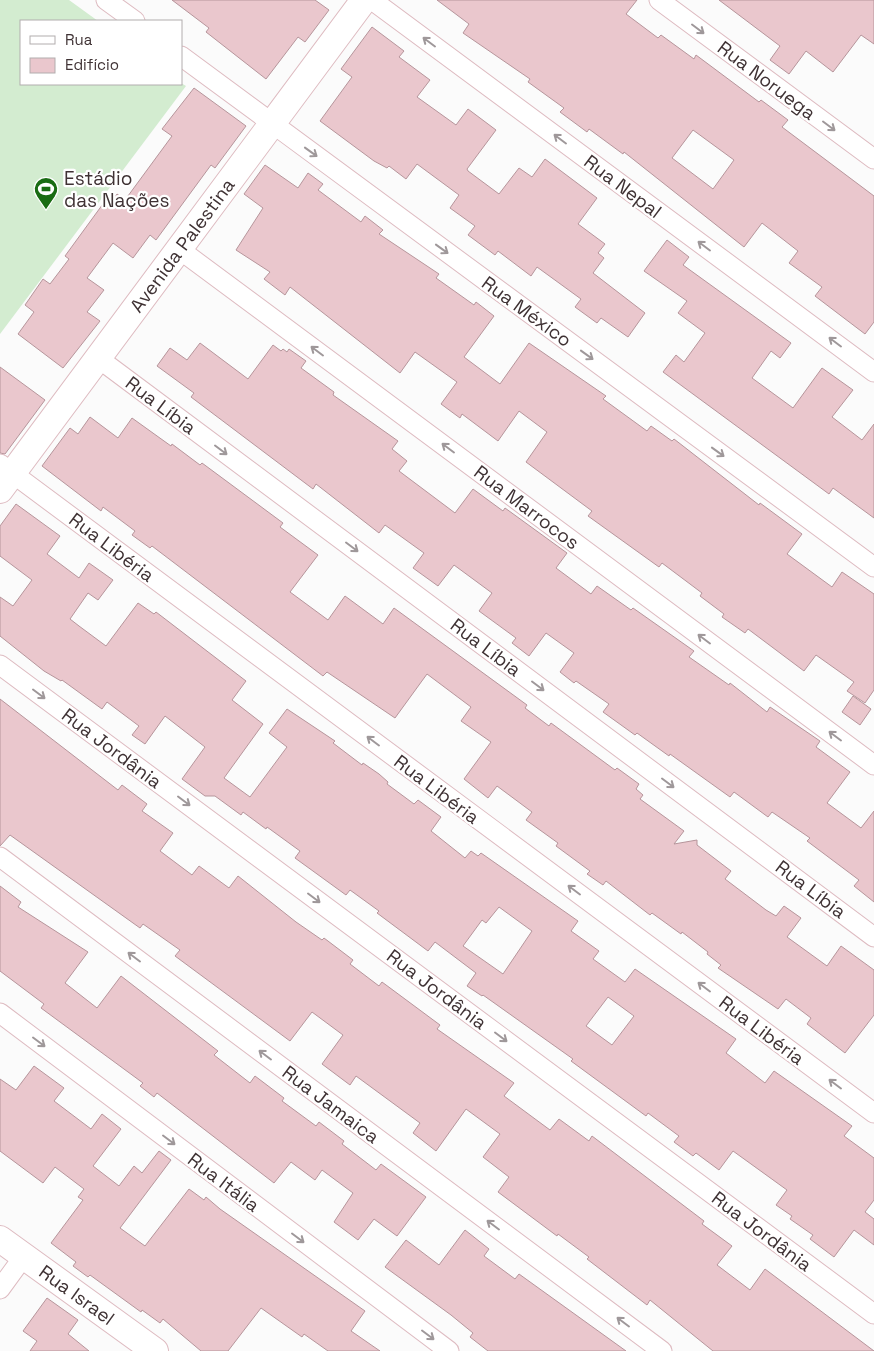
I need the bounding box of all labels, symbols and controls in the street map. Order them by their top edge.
legend [20,20,182,85]
one-way arrow [691,24,705,34]
text: Rua [65,30,93,49]
street label: Rua Noruega [712,35,821,126]
one-way arrow [422,37,436,47]
text: Edifício [65,55,119,74]
one-way arrow [822,121,836,131]
one-way arrow [554,133,567,144]
one-way arrow [304,147,318,157]
street label: Rua Nepal [579,149,667,224]
place label: Estádio das Nações [64,166,170,213]
street label: Avenida Palestina [124,173,240,318]
sports icon: Estádio das Nações [33,176,59,210]
one-way arrow [698,240,711,251]
one-way arrow [435,243,448,254]
street label: Rua México [477,270,577,353]
one-way arrow [829,337,842,348]
one-way arrow [310,346,324,356]
one-way arrow [580,350,593,361]
street label: Rua Líbia [120,371,201,440]
one-way arrow [441,443,455,453]
one-way arrow [214,444,227,455]
one-way arrow [711,447,725,457]
street label: Rua Marrocos [469,460,584,555]
street label: Rua Libéria [64,507,159,588]
one-way arrow [345,542,359,552]
street label: Rua Líbia [445,613,526,682]
one-way arrow [697,634,711,644]
one-way arrow [531,681,545,691]
one-way arrow [32,688,45,699]
street label: Rua Jordânia [57,703,167,794]
one-way arrow [828,731,842,741]
one-way arrow [367,736,380,747]
street label: Rua Libéria [389,749,484,830]
one-way arrow [661,778,675,788]
one-way arrow [177,796,191,806]
street label: Rua Líbia [770,855,851,924]
one-way arrow [568,885,581,896]
one-way arrow [307,893,321,903]
street label: Rua Jordânia [382,944,492,1035]
one-way arrow [128,952,141,963]
one-way arrow [698,982,711,993]
street label: Rua Libéria [714,990,809,1071]
one-way arrow [494,1031,507,1042]
one-way arrow [32,1037,46,1047]
one-way arrow [259,1049,272,1060]
street label: Rua Jamaica [277,1060,384,1149]
one-way arrow [828,1079,842,1089]
one-way arrow [162,1135,176,1145]
street label: Rua Itália [183,1147,265,1218]
street label: Rua Jordânia [707,1186,817,1277]
one-way arrow [486,1220,500,1230]
one-way arrow [291,1232,304,1243]
street label: Rua Israel [34,1259,120,1331]
one-way arrow [616,1317,630,1327]
one-way arrow [421,1330,434,1341]

